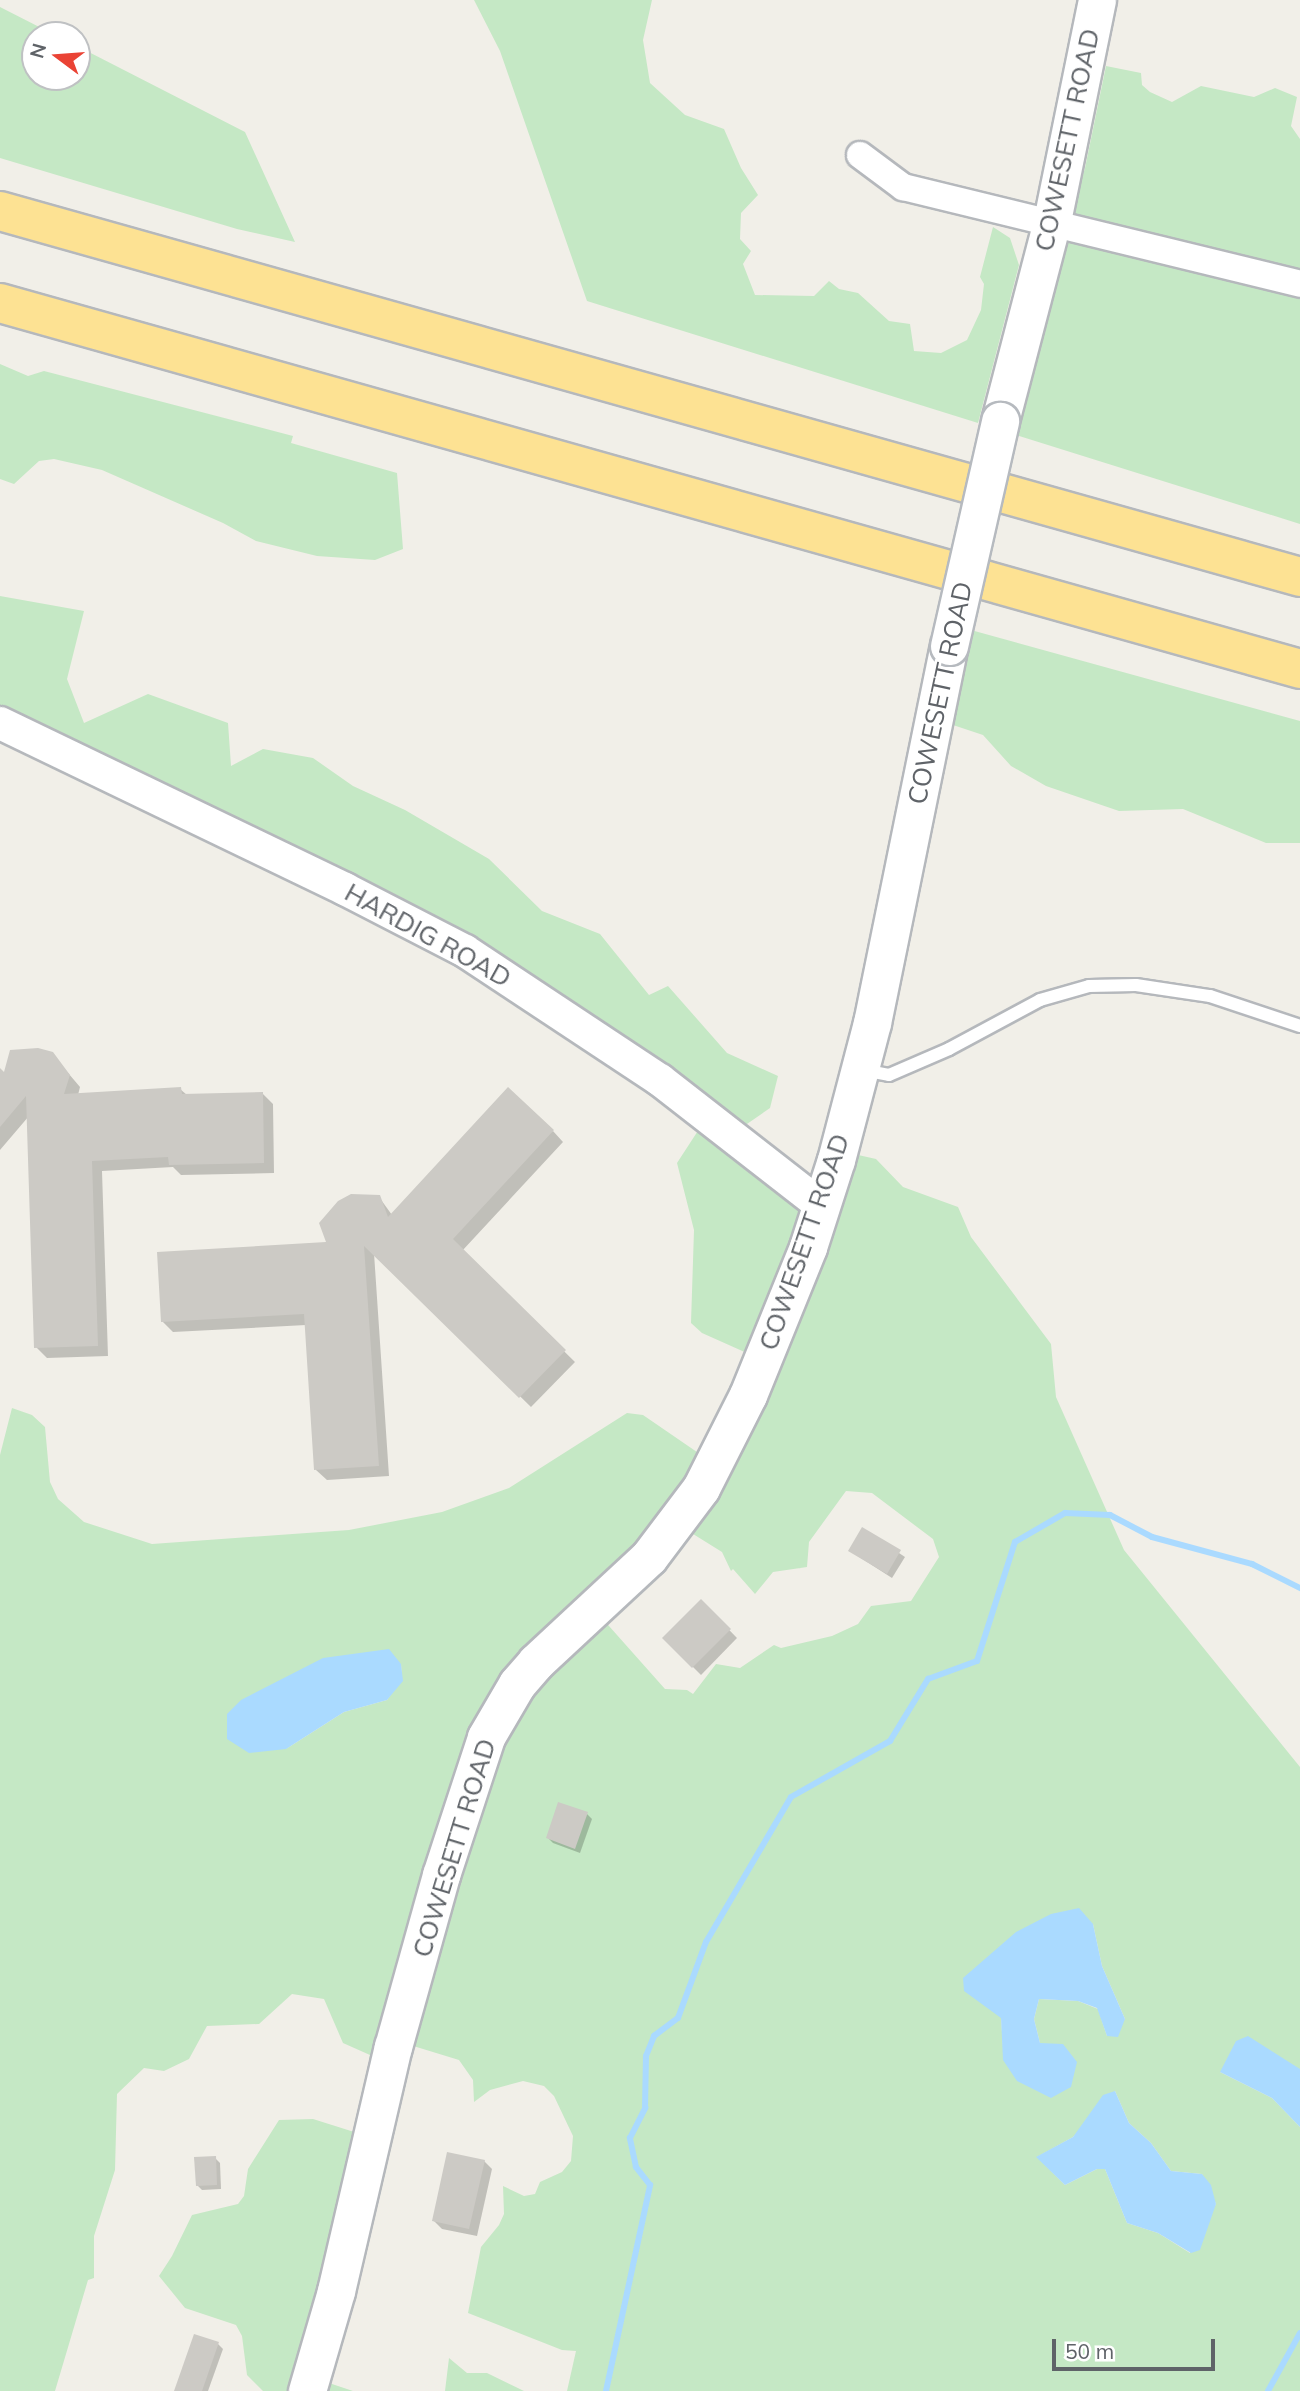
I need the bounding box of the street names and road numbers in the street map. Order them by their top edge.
street label: COWESETT ROAD [1028,26,1106,254]
street label: COWESETT ROAD [901,579,979,807]
street label: HARDIG ROAD [339,876,517,994]
street label: COWESETT ROAD [752,1130,856,1354]
street label: COWESETT ROAD [406,1735,502,1961]

